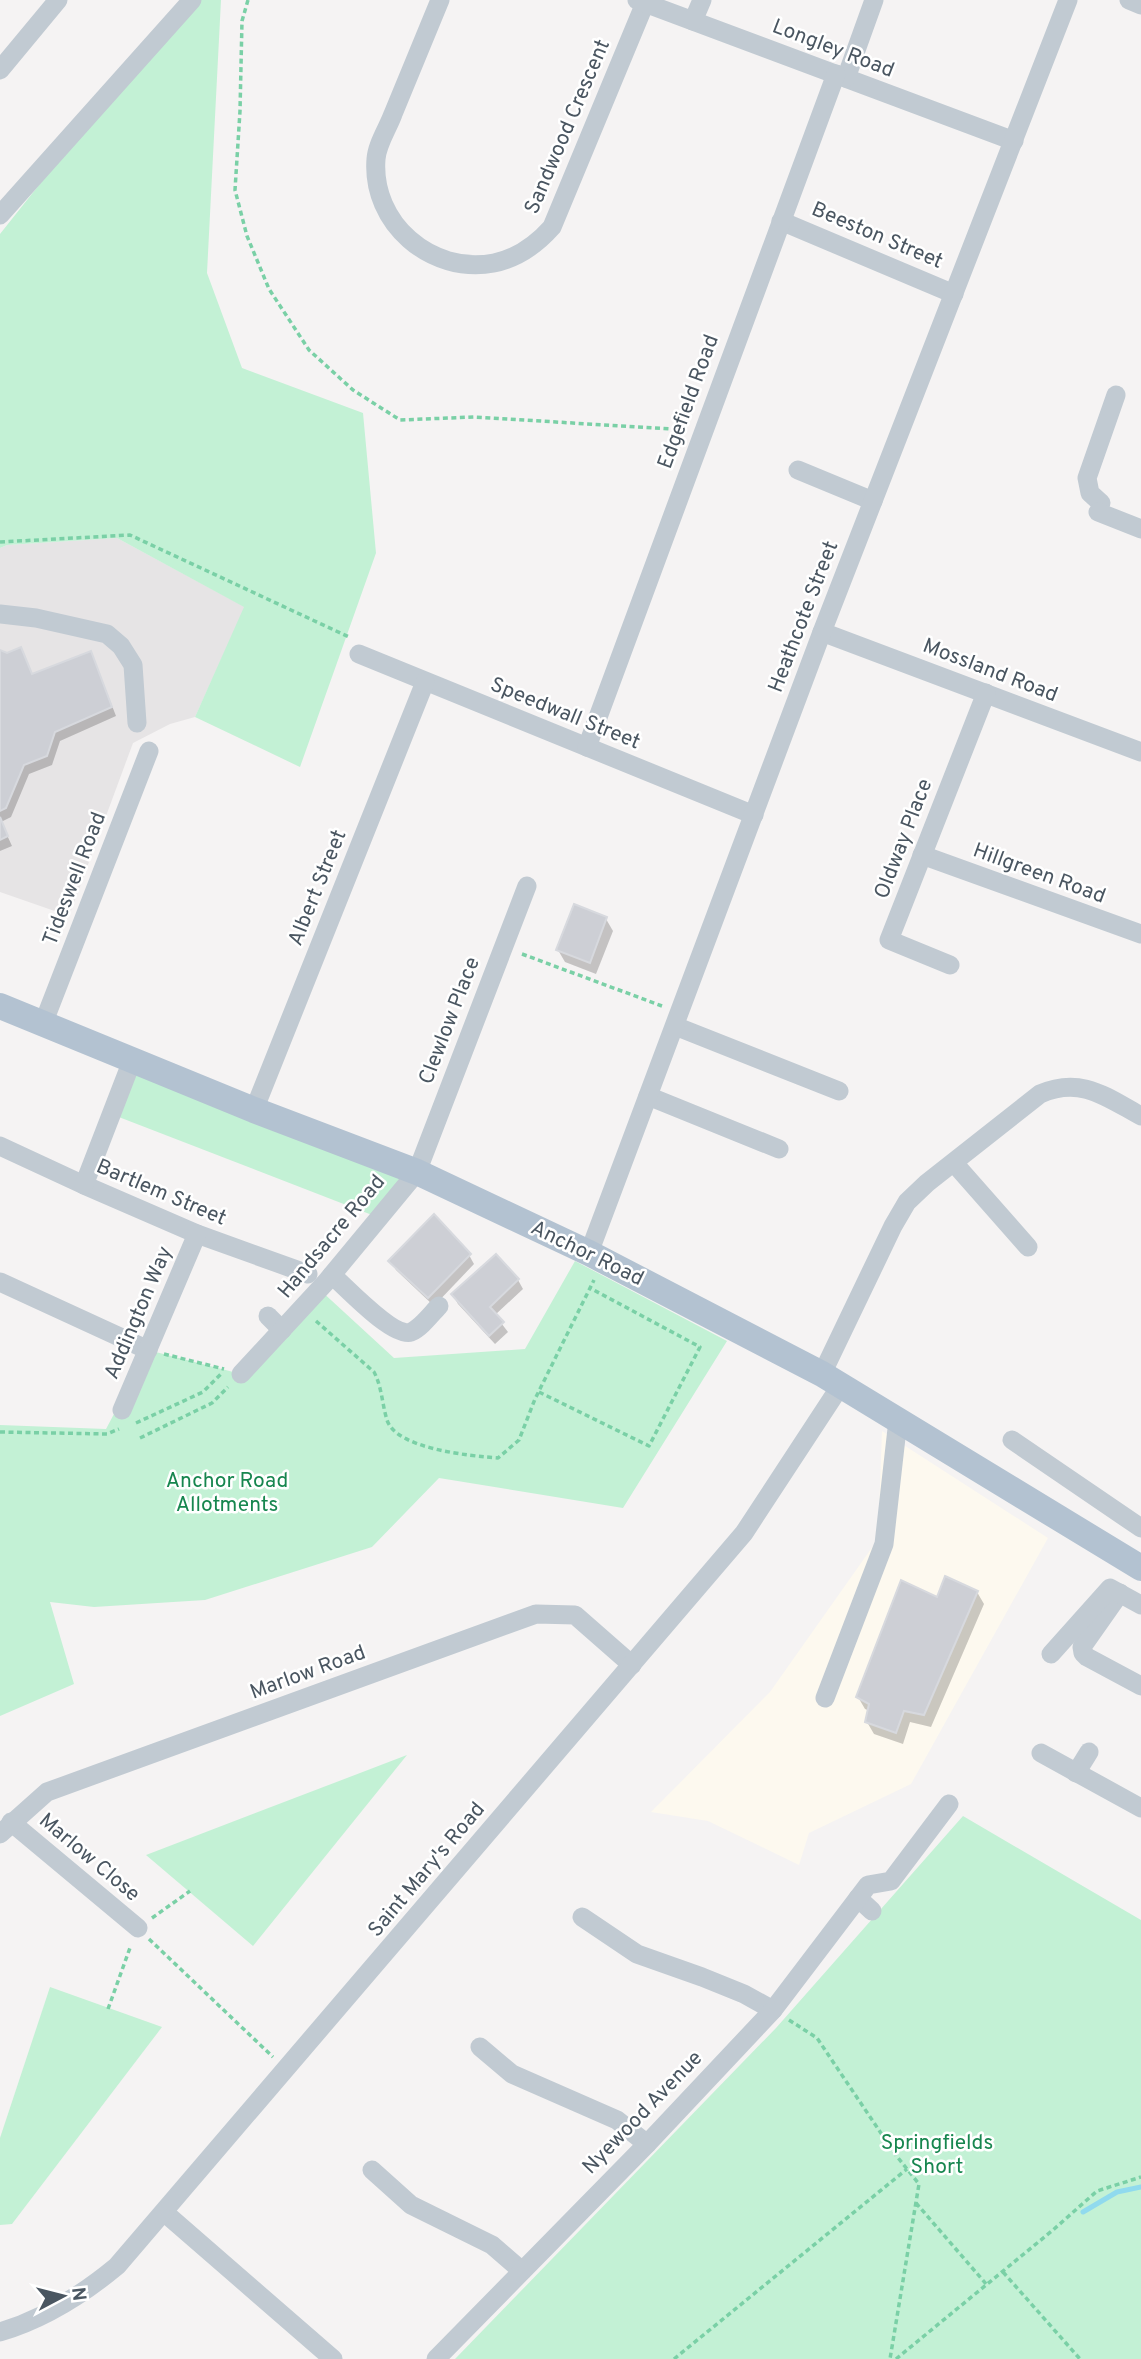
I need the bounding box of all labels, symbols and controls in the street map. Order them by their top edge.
street label: Longley Road [768,13,898,85]
street label: Sandwood Crescent [519,36,617,218]
street label: Beeston Street [807,196,947,276]
street label: Edgefield Road [652,331,726,473]
street label: Heathcote Street [763,537,845,697]
street label: Mossland Road [919,633,1061,709]
street label: Speedwall Street [486,672,644,756]
street label: Oldway Place [869,775,939,903]
street label: Tideswell Road [37,808,113,950]
street label: Albert Street [283,826,353,950]
street label: Hillgreen Road [969,838,1109,910]
street label: Clewlow Place [413,954,487,1088]
street label: Bartlem Street [92,1153,230,1233]
street label: Handsacre Road [272,1170,392,1304]
street label: Anchor Road [526,1215,648,1293]
street label: Addington Way [99,1242,179,1384]
park label: Anchor Road Allotments [166,1468,288,1519]
street label: Marlow Road [246,1640,370,1706]
street label: Saint Mary's Road [363,1797,491,1943]
street label: Marlow Close [33,1808,145,1908]
street label: Nyewood Avenue [577,2045,709,2181]
park label: Springfields Short [881,2130,993,2181]
north arrow [28,2261,98,2331]
text: N [65,2286,91,2302]

